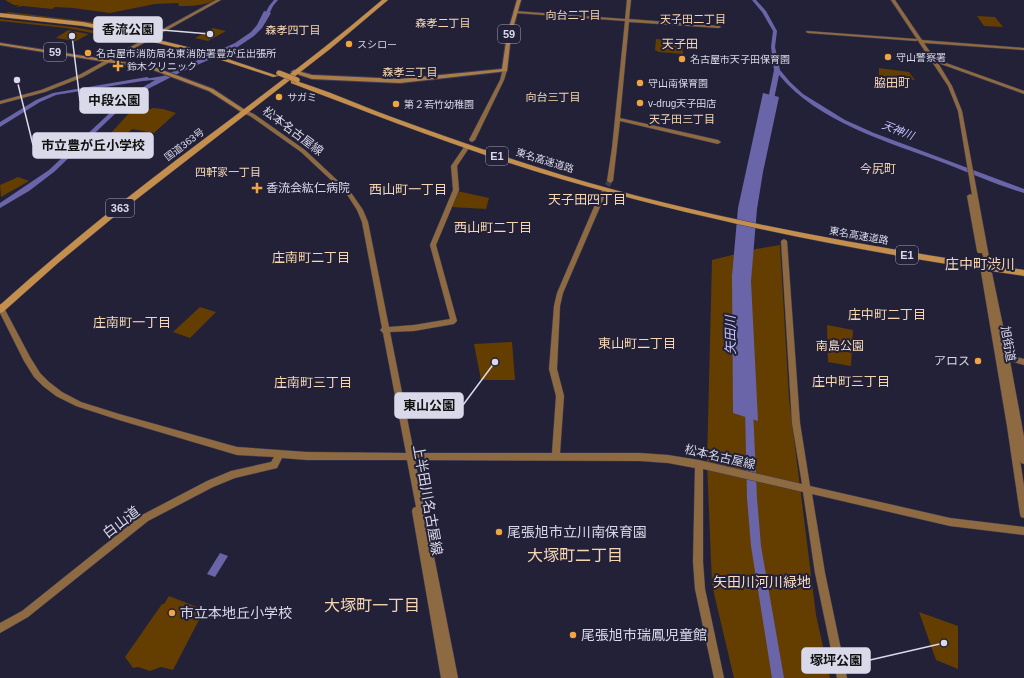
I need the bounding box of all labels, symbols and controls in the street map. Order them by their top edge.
district label: 向台二丁目 [546,9,601,21]
district label: 天子田二丁目 [660,13,726,25]
callout: 香流公園 [94,17,162,42]
district label: 森孝二丁目 [416,17,471,29]
text: 香流公園 [102,22,154,37]
district label: 森孝四丁目 [266,24,321,36]
road number: 59 [498,25,520,43]
district label: 天子田 [662,37,698,51]
marker: スシロー [344,39,354,49]
place label: スシロー [357,39,397,50]
road number: 59 [44,43,66,61]
marker: 名古屋市消防局名東消防署豊が丘出張所 [83,48,93,58]
place label: 名古屋市消防局名東消防署豊が丘出張所 [96,48,276,59]
marker: 守山警察署 [883,52,893,62]
place label: 守山警察署 [896,52,946,63]
marker: 名古屋市天子田保育園 [677,54,687,64]
place label: 名古屋市天子田保育園 [690,54,790,65]
marker: 鈴木クリニック [112,60,124,72]
place label: 鈴木クリニック [127,61,197,72]
district label: 森孝三丁目 [383,66,438,78]
district label: 脇田町 [874,76,910,90]
marker: 守山南保育園 [635,78,645,88]
place label: 守山南保育園 [648,78,708,89]
callout: 中段公園 [80,88,148,113]
district label: 向台三丁目 [526,91,581,103]
marker: サガミ [274,92,284,102]
place label: サガミ [287,92,317,103]
text: 中段公園 [88,93,140,108]
marker: v-drug天子田店 [635,98,645,108]
place label: v-drug天子田店 [648,98,716,109]
marker: 第２若竹幼稚園 [391,99,401,109]
place label: 第２若竹幼稚園 [404,99,474,110]
street label: 松本名古屋線 [260,104,326,158]
district label: 天子田三丁目 [649,113,715,125]
water label: 天神川 [880,118,916,142]
street label: 国道363号 [162,126,206,163]
callout: 市立豊が丘小学校 [33,133,153,158]
text: 市立豊が丘小学校 [41,138,145,153]
street label: 東名高速道路 [515,146,575,175]
road number: E1 [486,147,508,165]
district label: 今尻町 [860,162,896,176]
district label: 四軒家一丁目 [195,166,261,178]
place label: 香流会紘仁病院 [266,181,350,195]
marker: 香流会紘仁病院 [251,182,263,194]
district label: 西山町一丁目 [369,182,447,197]
district label: 天子田四丁目 [548,192,626,207]
road number: 363 [106,199,134,217]
district label: 西山町二丁目 [454,220,532,235]
street label: 東名高速道路 [828,225,889,246]
road number: E1 [896,246,918,264]
district label: 庄南町二丁目 [272,250,350,265]
district label: 庄中町渋川 [945,256,1015,272]
district label: 庄中町二丁目 [848,307,926,322]
water label: 矢田川 [723,313,738,355]
district label: 庄南町一丁目 [93,315,171,330]
street label: 旭街道 [998,325,1018,363]
district label: 東山町二丁目 [598,336,676,351]
park label: 南島公園 [816,339,864,353]
place label: アロス [934,354,970,368]
marker: アロス [973,356,983,366]
district label: 庄中町三丁目 [812,374,890,389]
district label: 庄南町三丁目 [274,375,352,390]
callout: 東山公園 [395,393,463,418]
text: 東山公園 [403,398,455,413]
street label: 松本名古屋線 [683,442,757,472]
street label: 上半田川名古屋線 [410,443,446,557]
street label: 白山道 [99,503,143,541]
place label: 尾張旭市立川南保育園 [507,524,647,540]
marker: 尾張旭市立川南保育園 [494,527,504,537]
district label: 大塚町二丁目 [527,547,623,564]
park label: 矢田川河川緑地 [713,574,811,590]
district label: 大塚町一丁目 [324,597,420,614]
place label: 市立本地丘小学校 [180,605,292,621]
marker: 市立本地丘小学校 [167,608,177,618]
place label: 尾張旭市瑞鳳児童館 [581,627,707,643]
marker: 尾張旭市瑞鳳児童館 [568,630,578,640]
callout: 塚坪公園 [802,648,870,673]
text: 塚坪公園 [810,653,862,668]

